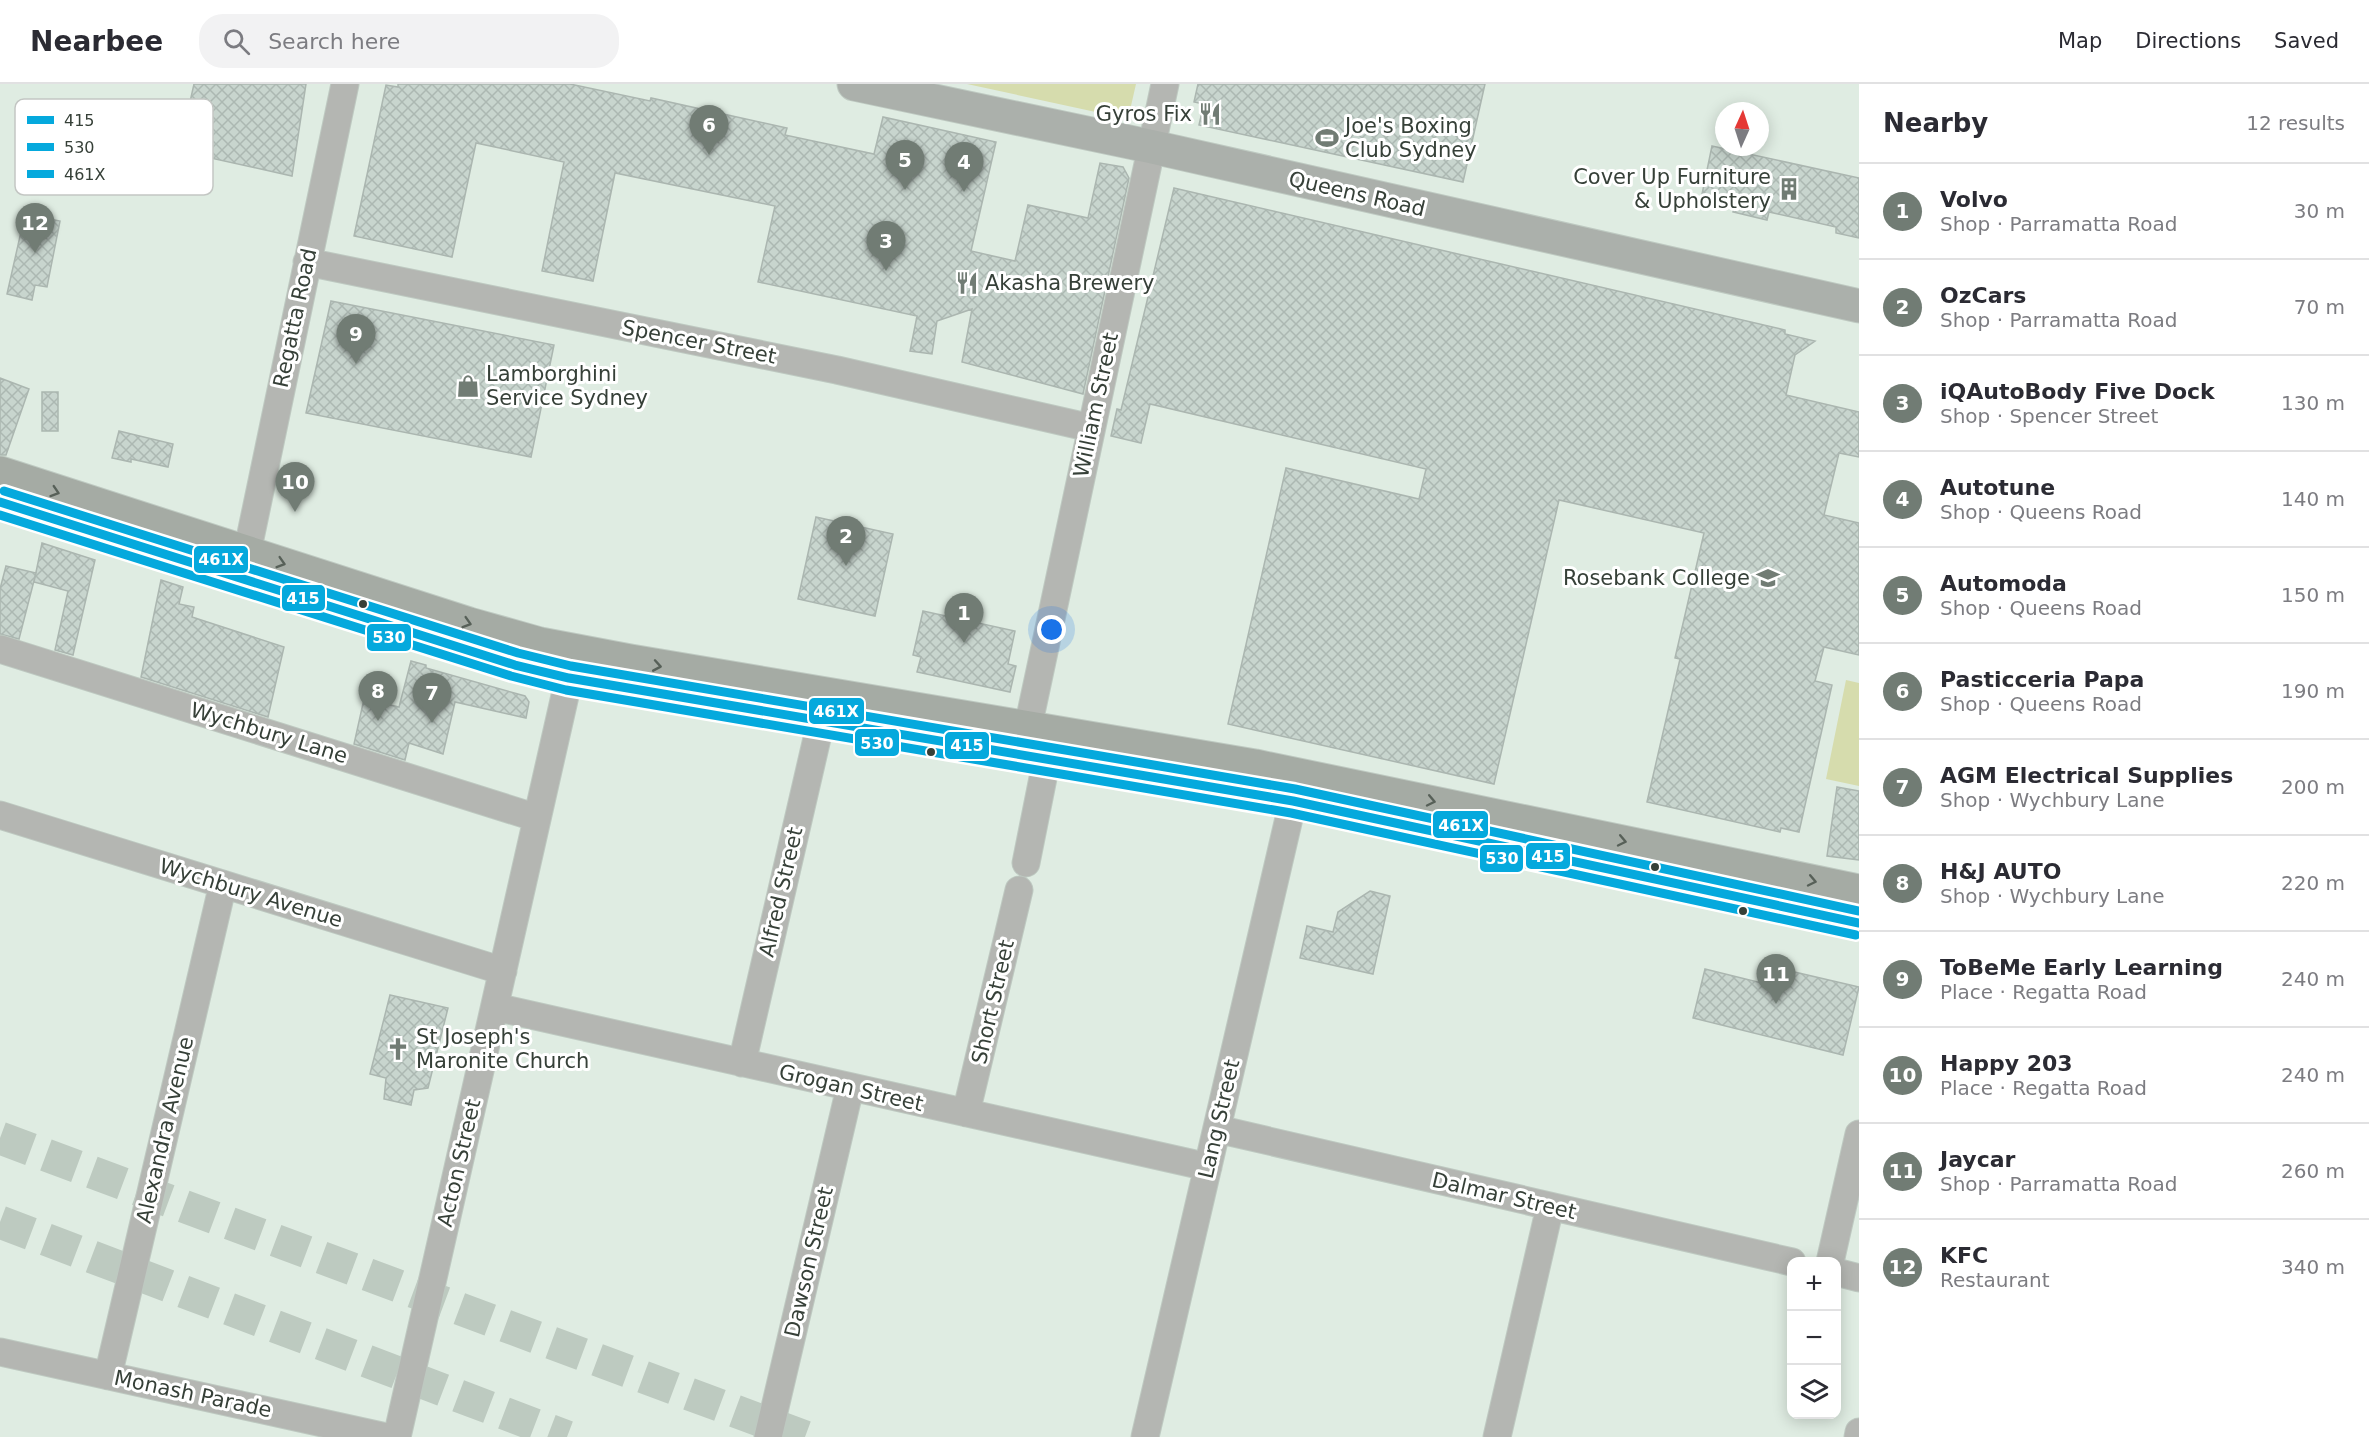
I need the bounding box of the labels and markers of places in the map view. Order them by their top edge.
restaurant icon: Gyros Fix [1197,101,1223,127]
place label: Gyros Fix [1096,102,1192,126]
pin: 6 [690,106,728,155]
place label: Joe's Boxing Club Sydney [1343,114,1477,162]
sports icon: Joe's Boxing Club Sydney [1314,125,1340,151]
pin: 5 [886,141,924,190]
pin: 4 [944,142,984,192]
place label: Cover Up Furniture & Upholstery [1573,165,1771,213]
building icon: Cover Up Furniture & Upholstery [1776,176,1802,202]
pin: 12 [15,204,54,253]
pin: 3 [866,222,906,271]
restaurant icon: Akasha Brewery [954,270,980,296]
place label: Akasha Brewery [985,271,1154,295]
pin: 9 [336,314,376,364]
place label: Lamborghini Service Sydney [486,362,648,410]
shop icon: Lamborghini Service Sydney [455,373,481,399]
pin: 10 [276,462,314,512]
pin: 2 [826,516,866,566]
school or university icon: Rosebank College [1755,565,1781,591]
place label: Rosebank College [1563,566,1750,590]
pin: 1 [944,594,984,643]
unlabelled marker [357,598,369,610]
pin: 8 [358,672,398,721]
pin: 7 [412,674,452,723]
unlabelled marker [925,746,937,758]
unlabelled marker [1649,861,1661,873]
unlabelled marker [1737,905,1749,917]
pin: 11 [1756,954,1796,1004]
place label: St Joseph's Maronite Church [416,1025,589,1073]
church icon: St Joseph's Maronite Church [385,1036,411,1062]

